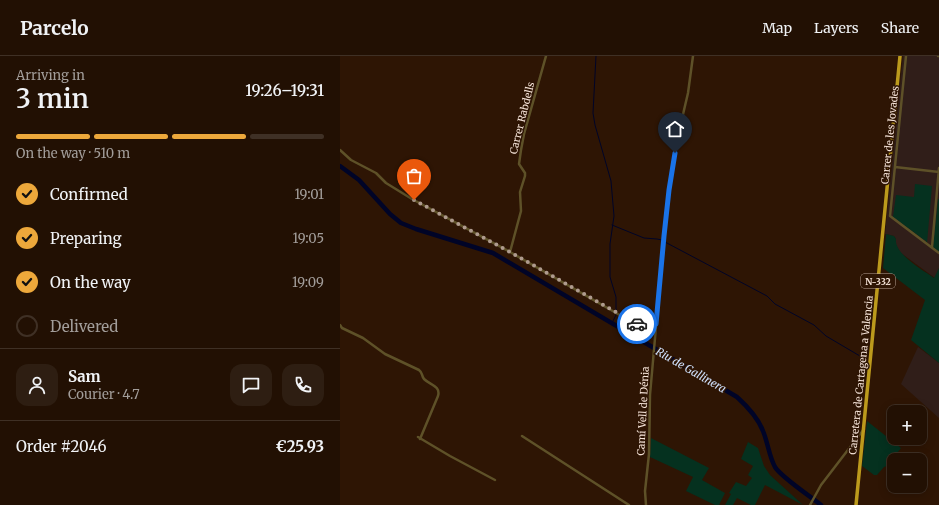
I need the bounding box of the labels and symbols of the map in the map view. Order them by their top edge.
street label: Carrer Rabdells [507,81,537,155]
street label: Carrer de les Jovades [878,85,902,185]
pin [658,112,692,153]
pin [397,159,431,200]
road number: N-332 [861,274,895,288]
street label: Carretera de Cartagena a Valencia [846,294,876,455]
courier [617,304,657,344]
water label: Riu de Gallinera [653,344,729,396]
street label: Camí Vell de Dénia [634,365,652,456]

